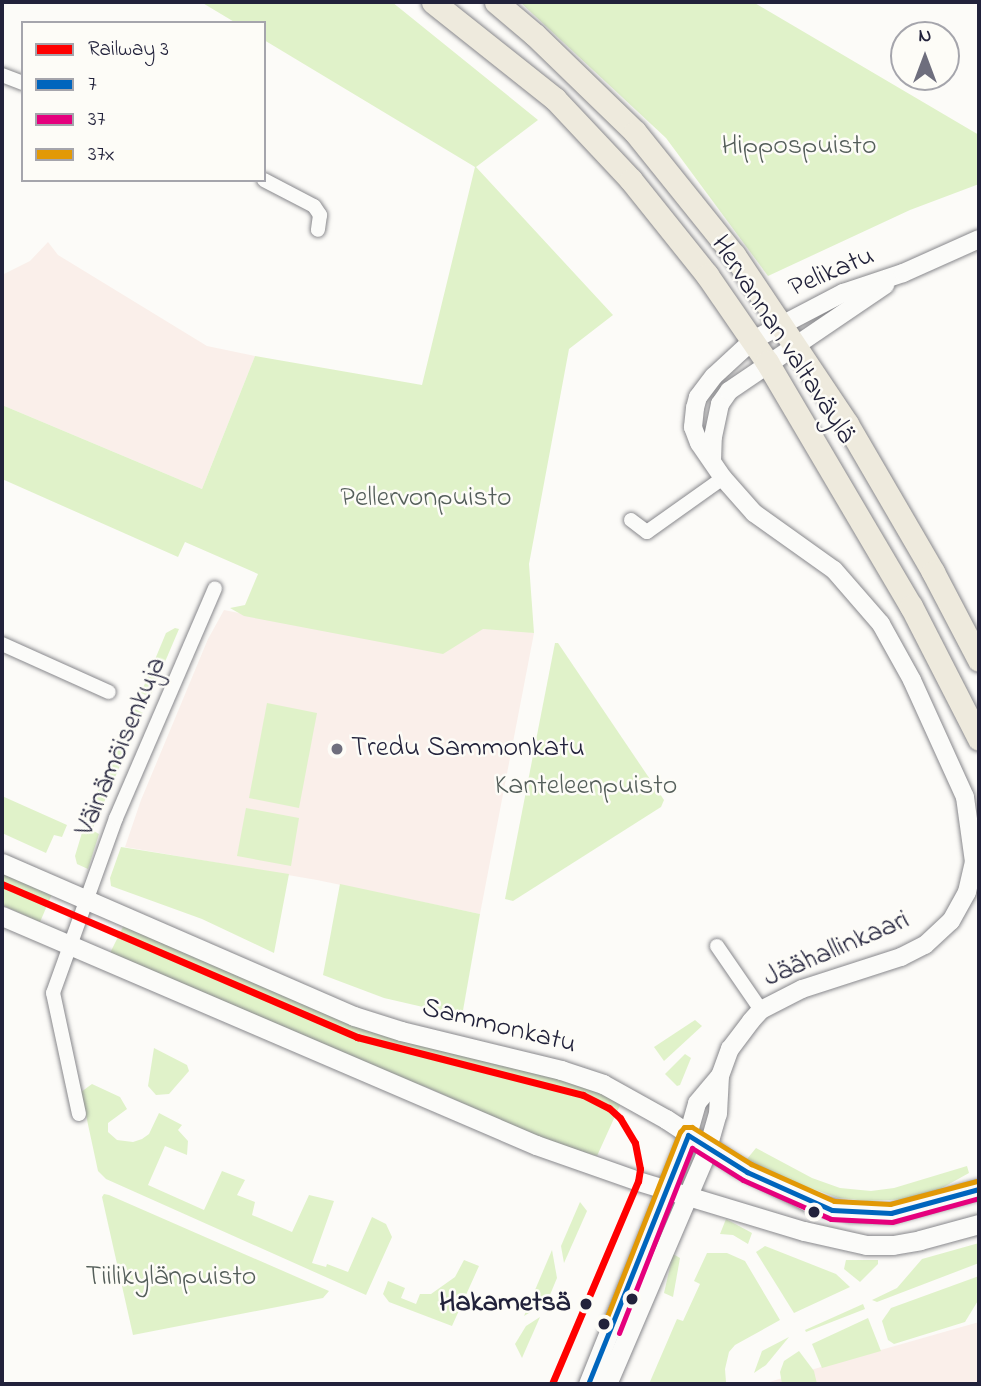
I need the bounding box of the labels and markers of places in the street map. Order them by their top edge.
place label: Tredu Sammonkatu [351,732,585,766]
marker: Tredu Sammonkatu [329,741,345,757]
unlabelled marker [807,1205,821,1219]
place label: Hakametsä [439,1287,570,1321]
unlabelled marker [625,1292,639,1306]
marker: Hakametsä [576,1294,596,1314]
unlabelled marker [597,1317,611,1331]

